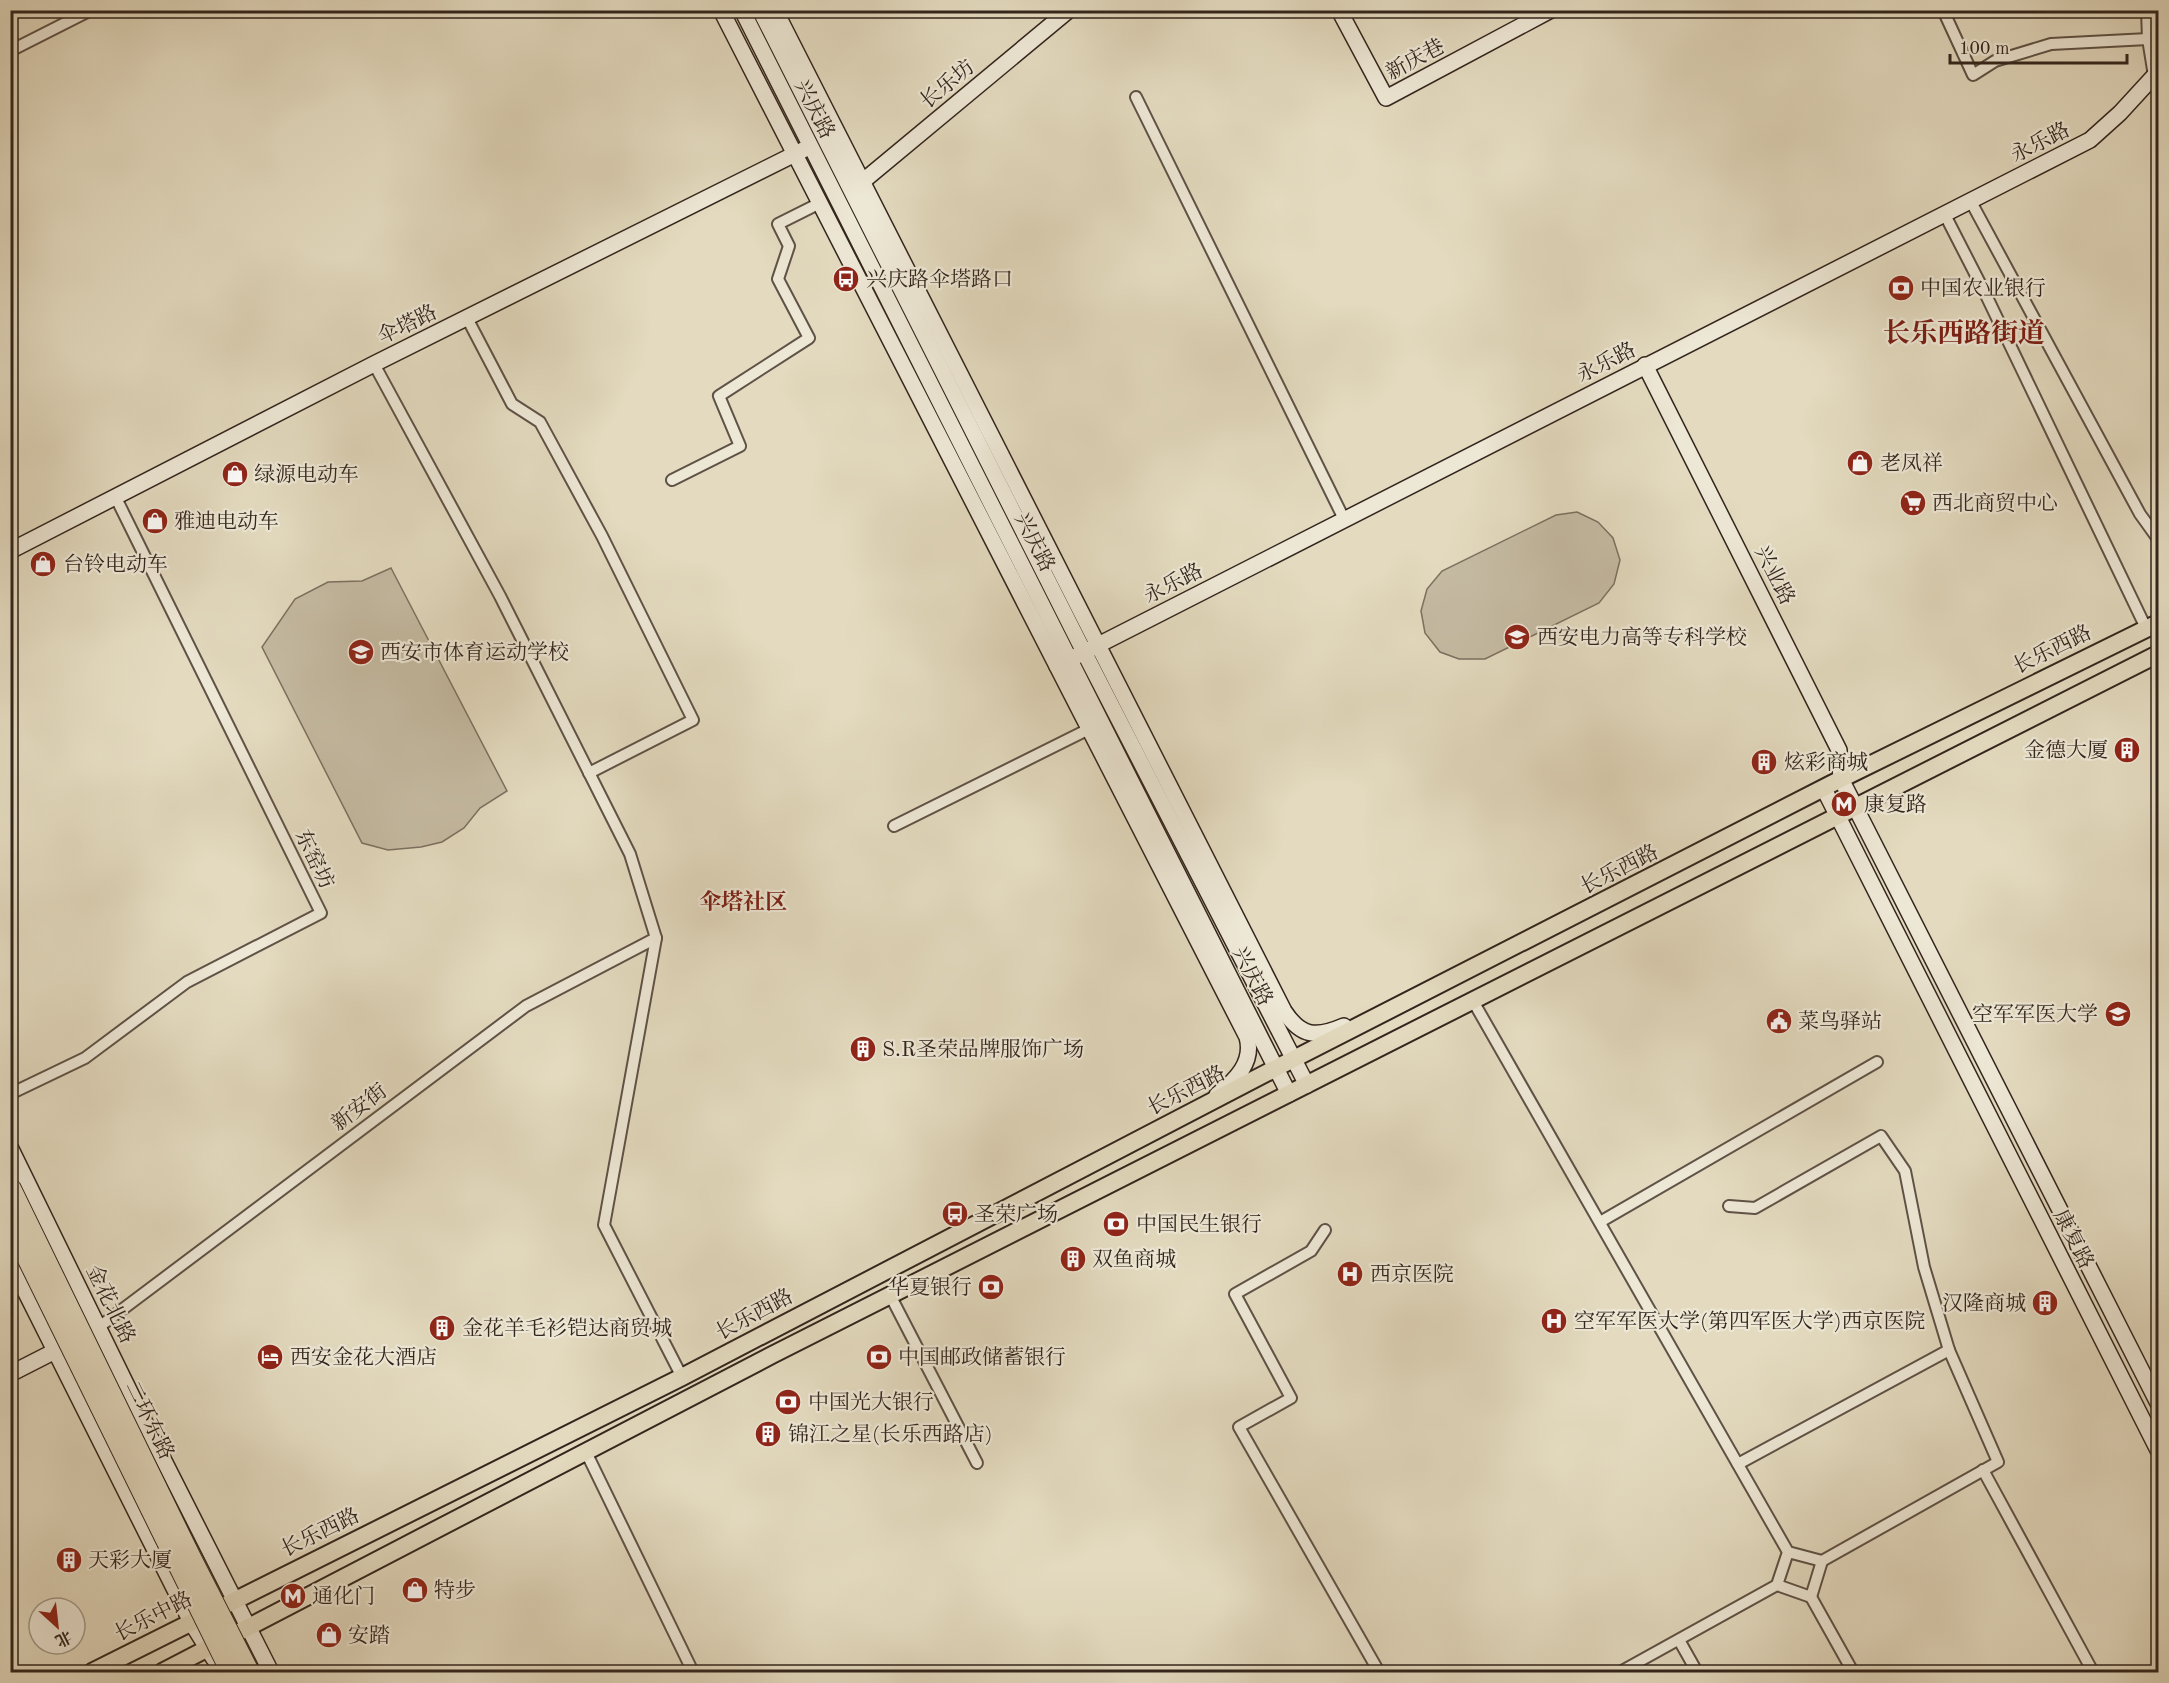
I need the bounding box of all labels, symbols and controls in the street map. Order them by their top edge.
scale bar [1950,27,2127,65]
street label: 新庆巷 [1382,34,1448,84]
text: 100 m [1959,40,2010,58]
street label: 长乐坊 [916,55,979,113]
street label: 兴庆路 [790,76,839,143]
street label: 永乐路 [2007,118,2074,167]
bus stop icon: 兴庆路伞塔路口 [831,264,861,294]
place label: 兴庆路伞塔路口 [866,268,1013,291]
bank icon: 中国农业银行 [1886,273,1916,303]
place label: 中国农业银行 [1920,277,2046,300]
street label: 伞塔路 [374,300,441,349]
district label: 长乐西路街道 [1883,318,2045,348]
street label: 永乐路 [1573,338,1640,387]
shop icon: 老凤祥 [1845,448,1875,478]
place label: 老凤祥 [1880,452,1943,475]
shop icon: 绿源电动车 [220,459,250,489]
place label: 绿源电动车 [254,463,359,486]
supermarket icon: 西北商贸中心 [1898,488,1928,518]
place label: 西北商贸中心 [1932,492,2058,515]
shop icon: 雅迪电动车 [140,506,170,536]
street label: 兴庆路 [1010,509,1059,576]
place label: 雅迪电动车 [174,510,279,533]
street label: 兴业路 [1750,542,1799,609]
shop icon: 台铃电动车 [28,549,58,579]
place label: 台铃电动车 [63,553,168,576]
street label: 永乐路 [1140,559,1207,608]
street label: 长乐西路 [2009,621,2095,678]
school or university icon: 西安电力高等专科学校 [1502,622,1532,652]
place label: 西安电力高等专科学校 [1537,626,1747,649]
school or university icon: 西安市体育运动学校 [346,637,376,667]
place label: 西安市体育运动学校 [380,641,569,664]
building icon: 金德大厦 [2112,735,2142,765]
place label: 金德大厦 [2024,739,2108,762]
building icon: 炫彩商城 [1749,747,1779,777]
place label: 炫彩商城 [1784,751,1868,774]
metro station icon: 康复路 [1829,789,1859,819]
place label: 康复路 [1864,793,1927,816]
street label: 东窑坊 [290,826,339,893]
street label: 长乐西路 [1577,840,1662,899]
district label: 伞塔社区 [699,889,787,914]
street label: 兴庆路 [1228,943,1277,1010]
school or university icon: 空军军医大学 [2103,999,2133,1029]
place label: 空军军医大学 [1972,1003,2098,1026]
public building icon: 菜鸟驿站 [1764,1006,1794,1036]
place label: 菜鸟驿站 [1798,1010,1882,1033]
building icon: S.R圣荣品牌服饰广场 [848,1034,878,1064]
place label: S.R圣荣品牌服饰广场 [882,1038,1084,1061]
street label: 长乐西路 [1144,1061,1229,1120]
street label: 新安街 [327,1079,391,1136]
bus stop icon: 圣荣广场 [940,1199,970,1229]
place label: 圣荣广场 [974,1203,1058,1226]
street label: 康复路 [2049,1206,2098,1273]
bank icon: 中国民生银行 [1101,1209,1131,1239]
place label: 中国民生银行 [1136,1213,1262,1236]
building icon: 双鱼商城 [1058,1244,1088,1274]
place label: 双鱼商城 [1092,1248,1176,1271]
hospital icon: 西京医院 [1335,1259,1365,1289]
street label: 金花北路 [82,1261,139,1347]
place label: 西京医院 [1370,1263,1454,1286]
bank icon: 华夏银行 [976,1272,1006,1302]
place label: 华夏银行 [888,1276,972,1299]
street label: 长乐西路 [712,1285,797,1344]
building icon: 汉隆商城 [2030,1288,2060,1318]
place label: 汉隆商城 [1942,1292,2026,1315]
hospital icon: 空军军医大学(第四军医大学)西京医院 [1539,1306,1569,1336]
place label: 空军军医大学(第四军医大学)西京医院 [1574,1310,1926,1333]
building icon: 金花羊毛衫铠达商贸城 [427,1313,457,1343]
place label: 金花羊毛衫铠达商贸城 [462,1317,672,1340]
hotel icon: 西安金花大酒店 [255,1342,285,1372]
bank icon: 中国邮政储蓄银行 [864,1342,894,1372]
place label: 西安金花大酒店 [290,1346,437,1369]
place label: 中国邮政储蓄银行 [898,1346,1066,1369]
street label: 二环东路 [121,1377,178,1463]
bank icon: 中国光大银行 [773,1387,803,1417]
place label: 中国光大银行 [808,1391,934,1414]
building icon: 锦江之星(长乐西路店) [753,1419,783,1449]
place label: 锦江之星(长乐西路店) [788,1423,993,1446]
street label: 长乐西路 [277,1504,363,1561]
building icon: 天彩大厦 [54,1545,84,1575]
place label: 天彩大厦 [88,1549,172,1572]
shop icon: 特步 [400,1575,430,1605]
place label: 特步 [434,1579,476,1602]
metro station icon: 通化门 [278,1581,308,1611]
place label: 通化门 [312,1585,375,1608]
street label: 长乐中路 [111,1587,196,1646]
north arrow [27,1596,87,1656]
shop icon: 安踏 [314,1620,344,1650]
place label: 安踏 [348,1624,390,1647]
text: 北 [52,1627,75,1650]

